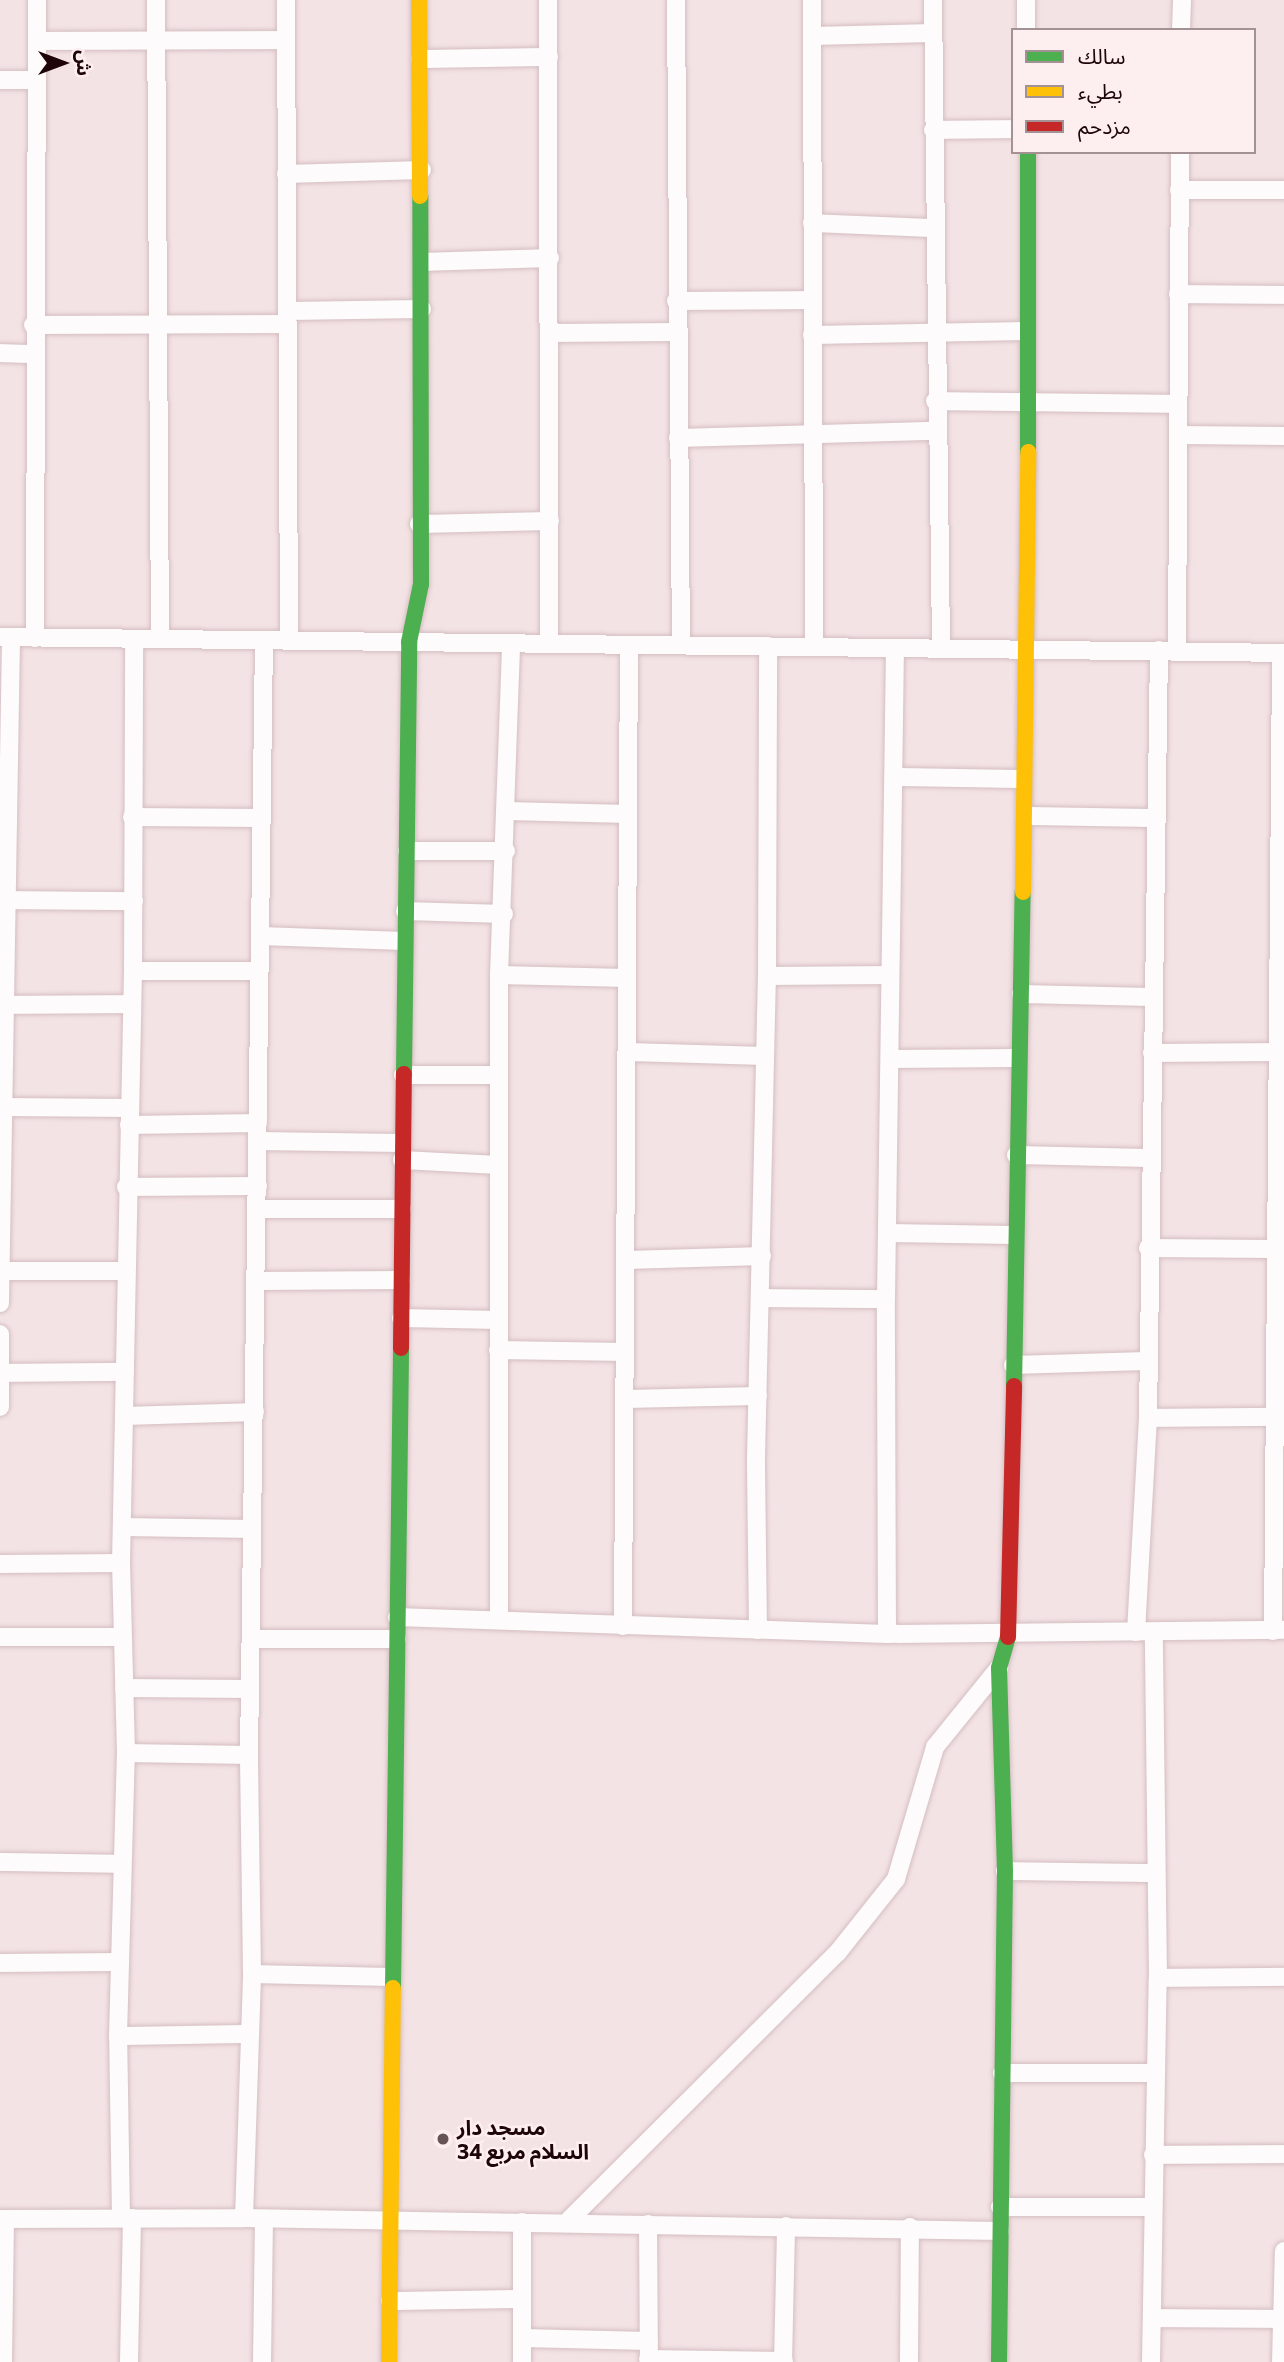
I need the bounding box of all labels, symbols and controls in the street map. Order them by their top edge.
north arrow [28,28,98,98]
legend [1011,28,1256,154]
text: سالك [1078,43,1125,68]
text: ش [73,50,96,76]
text: بطيء [1078,78,1123,103]
text: مزدحم [1078,113,1131,138]
place label: مسجد دار السلام مربع 34 [457,2114,589,2164]
marker: مسجد دار السلام مربع 34 [435,2131,451,2147]

